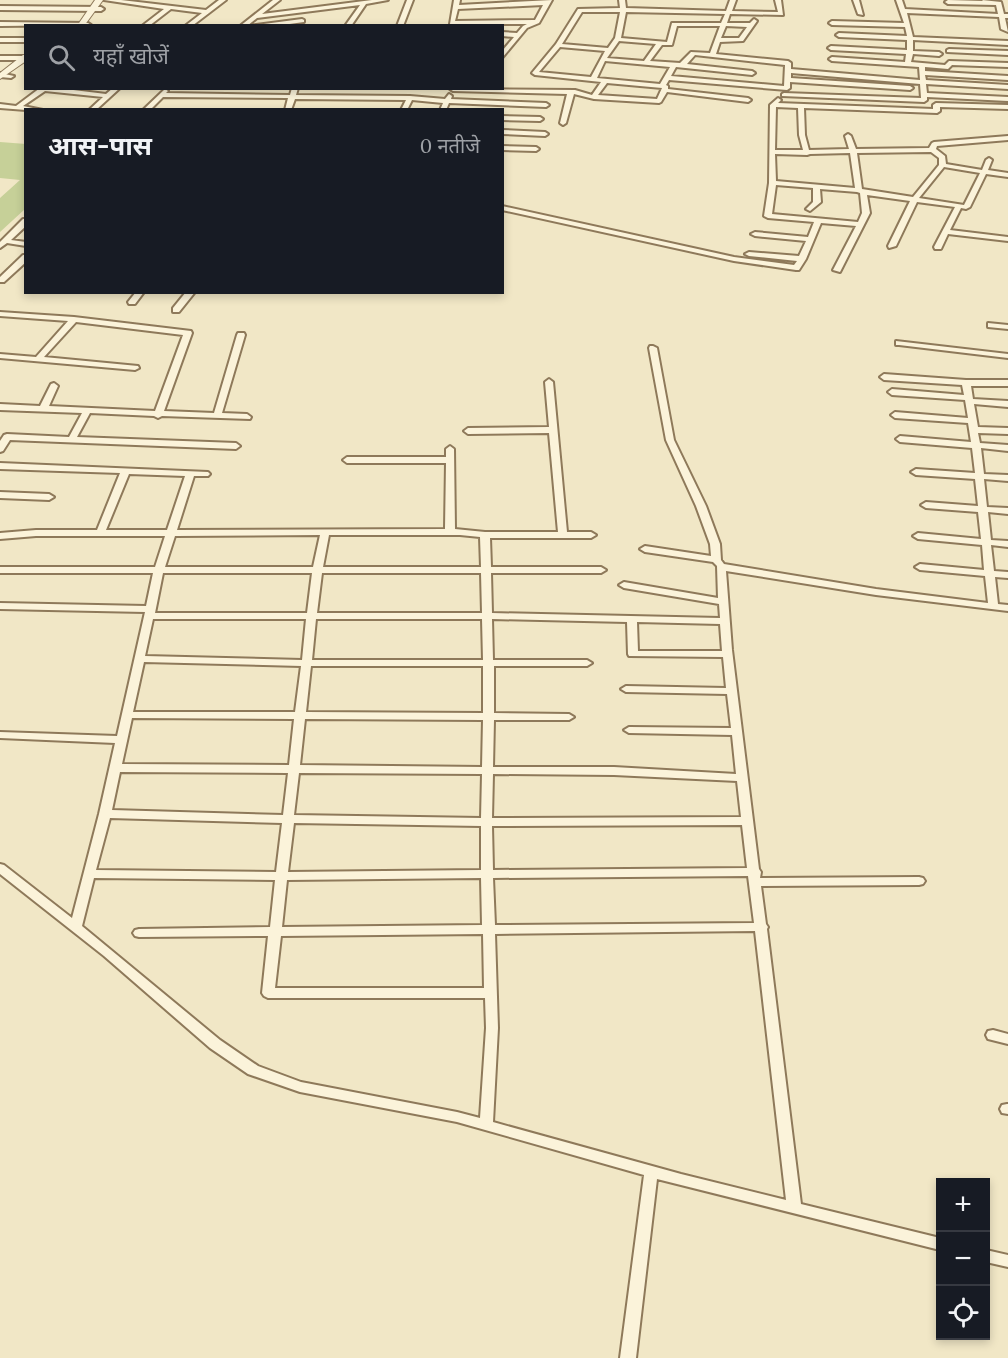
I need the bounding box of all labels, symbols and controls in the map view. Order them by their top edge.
search box [24,24,504,90]
icon: search [45,41,78,74]
text: यहाँ खोजें [93,42,169,70]
text: आस-पास [48,129,152,162]
text: 0 नतीजे [420,133,480,158]
map controls [936,1178,990,1340]
button: + [936,1178,990,1232]
button: − [936,1232,990,1286]
button: locate [936,1286,990,1340]

